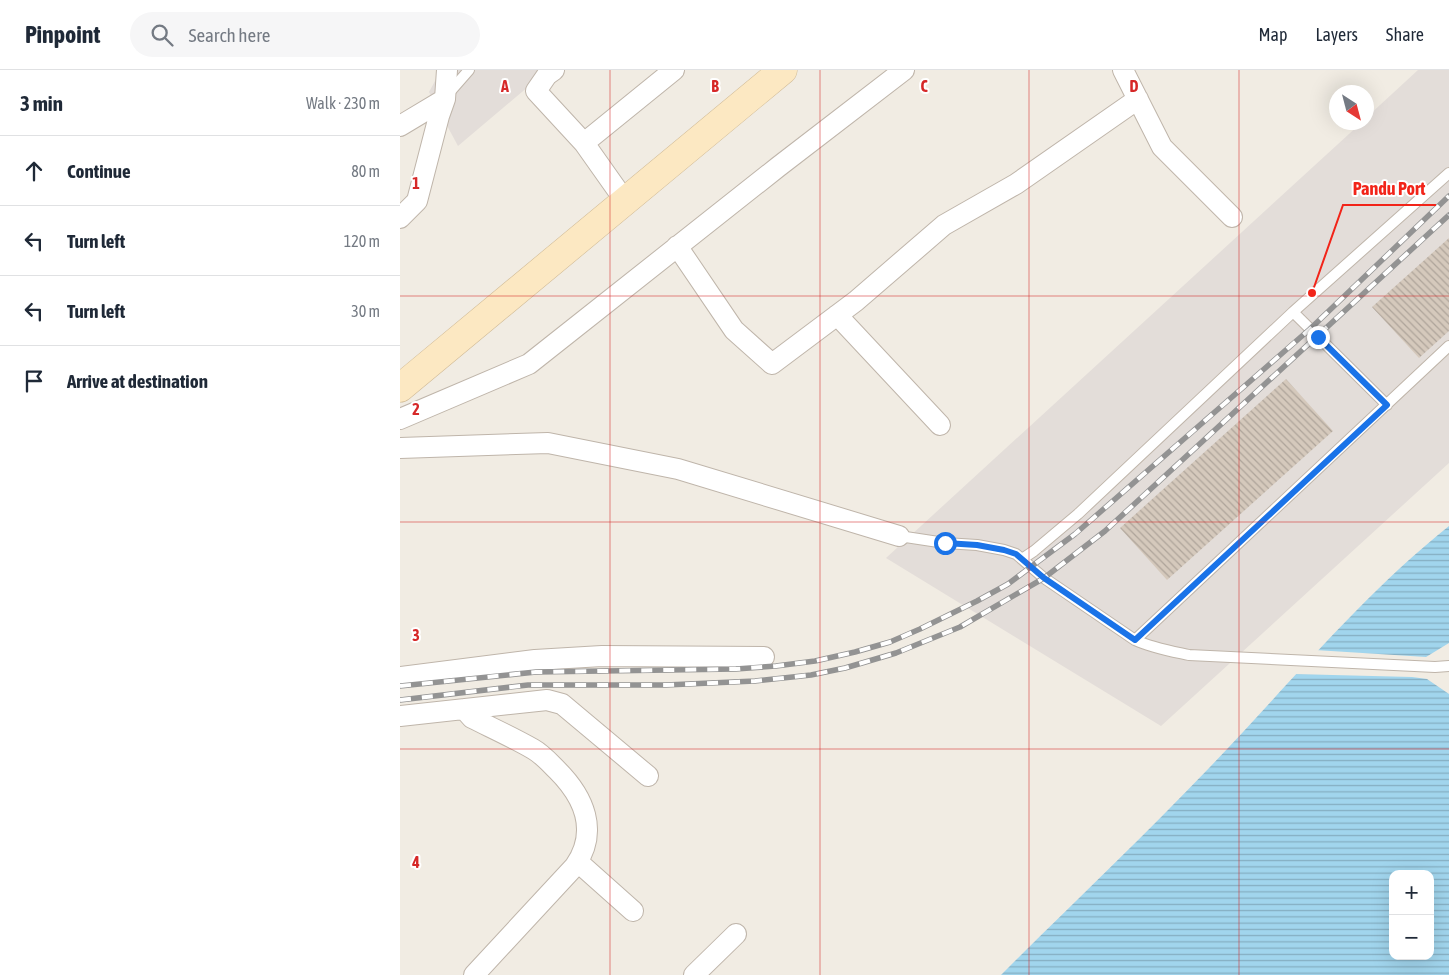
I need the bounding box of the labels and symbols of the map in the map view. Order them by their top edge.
text: A [500,77,509,95]
text: B [711,77,719,95]
text: C [920,77,928,95]
text: D [1130,77,1139,95]
north arrow [1329,85,1374,130]
callout: Pandu Port [1343,172,1436,205]
text: 1 [412,174,420,192]
text: Pandu Port [1353,178,1426,199]
route end [1307,326,1330,349]
text: 2 [412,400,420,418]
route start [934,532,957,555]
text: 3 [412,626,420,644]
text: 4 [411,853,420,871]

